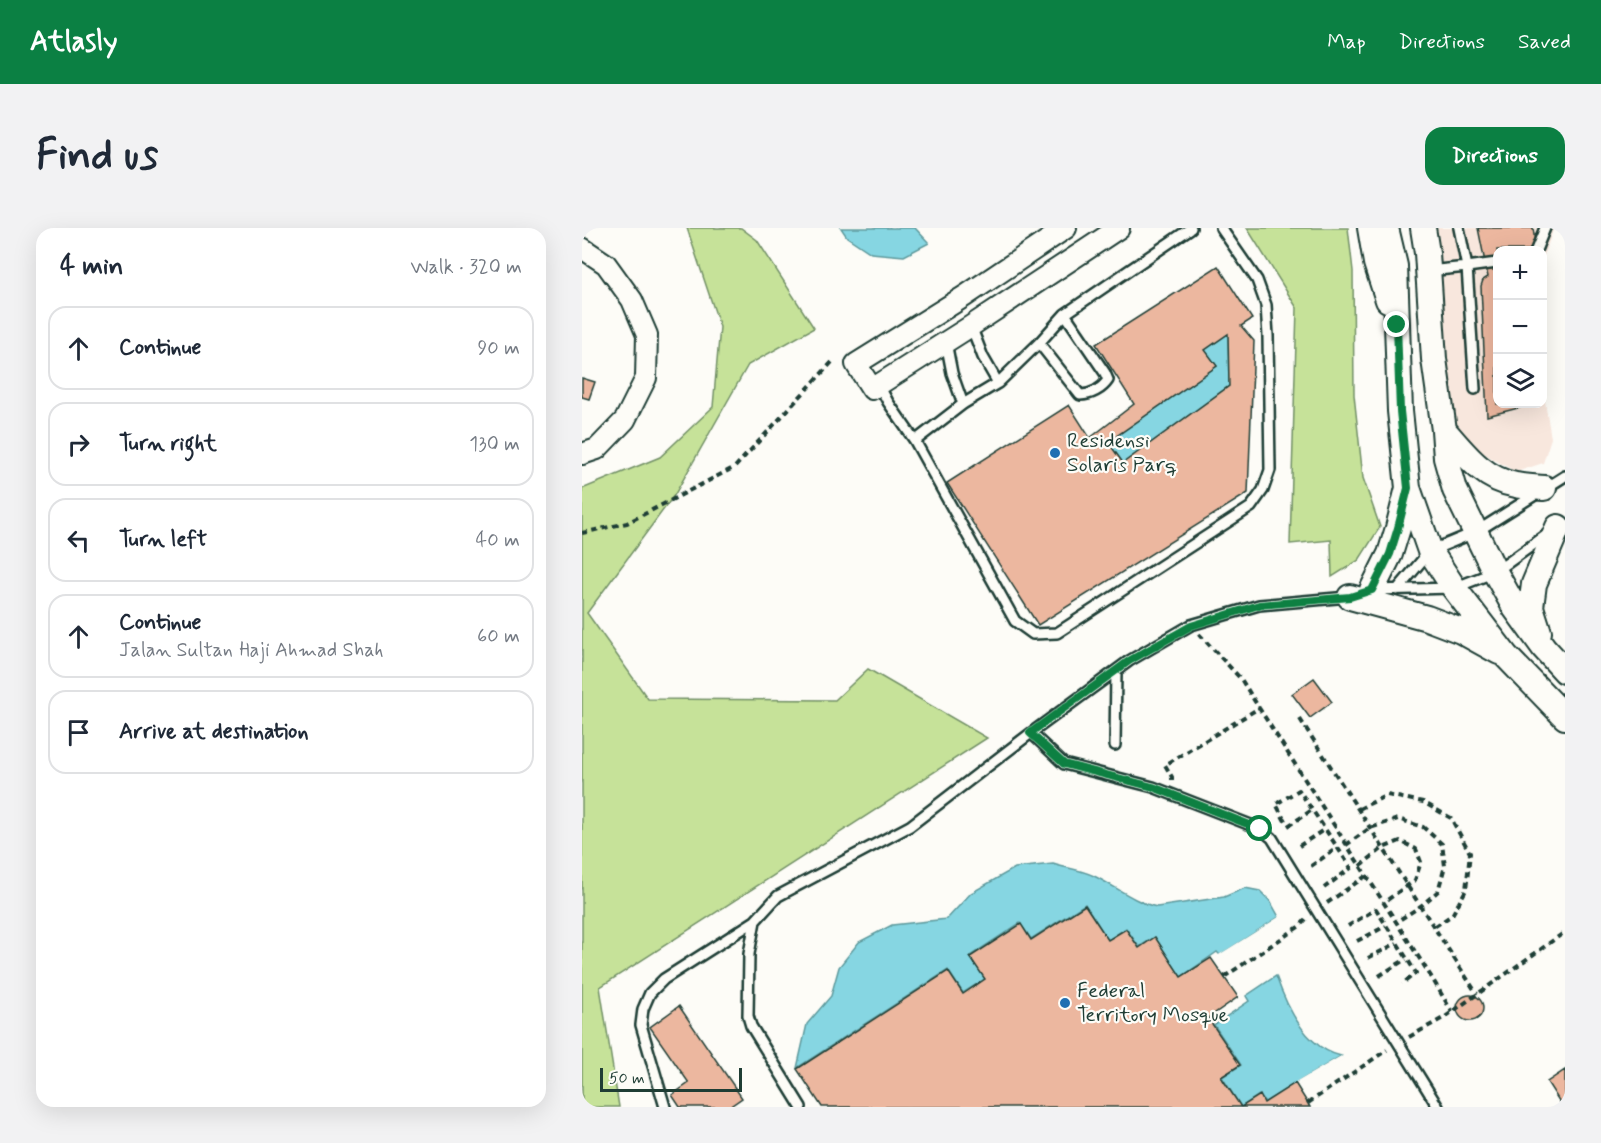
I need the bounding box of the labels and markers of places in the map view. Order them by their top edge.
place label: Residensi Solaris Parq [1067,427,1177,479]
marker: Residensi Solaris Parq [1048,446,1062,460]
place label: Federal Territory Mosque [1077,977,1229,1029]
marker: Federal Territory Mosque [1058,996,1072,1010]

